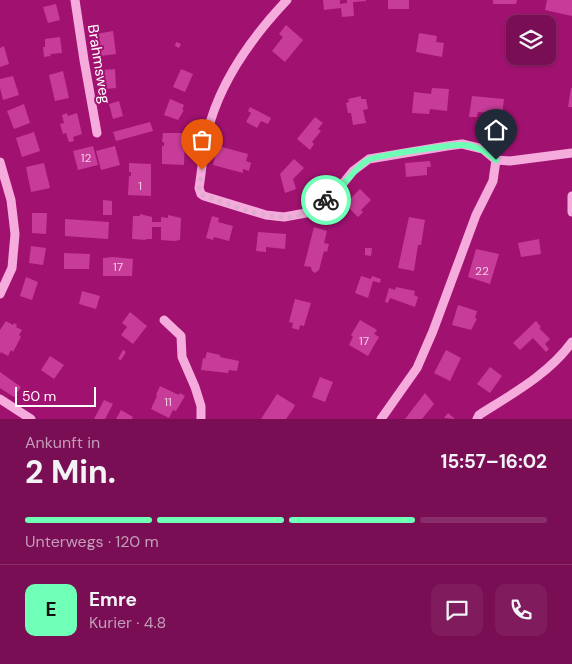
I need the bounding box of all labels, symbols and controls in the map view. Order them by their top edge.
map controls [506,15,556,65]
button: layers [506,15,556,65]
street label: Brahmsweg [83,23,115,105]
pin [475,109,517,160]
icon: home [482,116,510,144]
pin [181,119,223,170]
icon: bag [188,126,216,154]
house number: 12 [81,150,91,166]
courier [301,175,351,225]
house number: 1 [138,178,142,194]
icon: bike [312,186,340,214]
house number: 17 [113,259,123,275]
house number: 22 [475,263,489,279]
house number: 17 [359,333,369,349]
scale bar [15,384,96,407]
text: 50 m [22,387,56,405]
house number: 11 [164,394,172,410]
text: Ankunft in [25,432,100,453]
text: 15:57–16:02 [441,449,547,474]
text: 2 Min. [25,451,116,493]
text: Unterwegs · 120 m [25,531,159,552]
button: chat [431,584,483,636]
button: phone [495,584,547,636]
text: Emre [89,587,137,612]
text: E [45,597,57,622]
text: Kurier · 4.8 [89,612,166,633]

